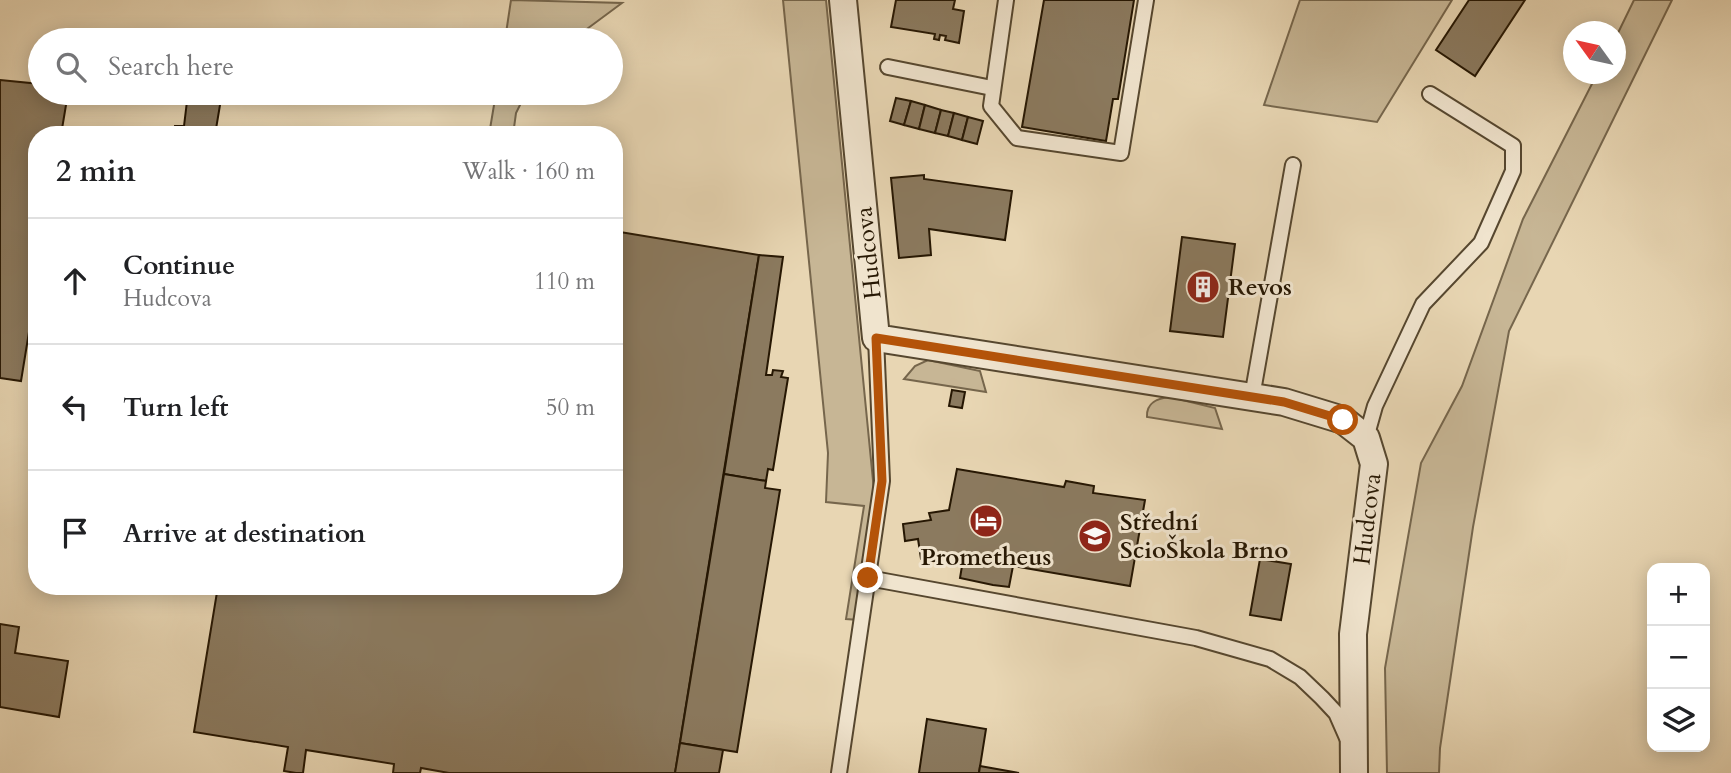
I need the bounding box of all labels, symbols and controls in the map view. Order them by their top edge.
north arrow [1563,21,1626,84]
search box [28,28,623,105]
icon: search [52,48,90,86]
text: Search here [108,49,234,84]
text: 2 min [56,151,136,192]
text: Walk · 160 m [462,156,595,187]
street label: Hudcova [847,205,890,301]
text: Continue [123,248,235,283]
icon: ahead [56,262,94,300]
text: 110 m [534,266,595,297]
building icon: Revos [1184,268,1222,306]
place label: Revos [1228,271,1292,304]
text: Hudcova [123,283,212,314]
icon: left [56,388,94,426]
text: Turn left [123,390,228,425]
text: 50 m [546,392,595,423]
route start [1327,404,1358,435]
street label: Hudcova [1345,471,1390,567]
hotel icon: Prometheus [967,502,1005,540]
place label: Střední ScioŠkola Brno [1120,506,1288,567]
icon: arrive [56,514,94,552]
text: Arrive at destination [123,516,366,551]
school or university icon: Střední ScioŠkola Brno [1076,517,1114,555]
place label: Prometheus [921,541,1051,574]
route end [852,562,883,593]
map controls [1647,563,1710,752]
button: + [1647,563,1710,626]
button: − [1647,626,1710,689]
button: layers [1647,689,1710,752]

